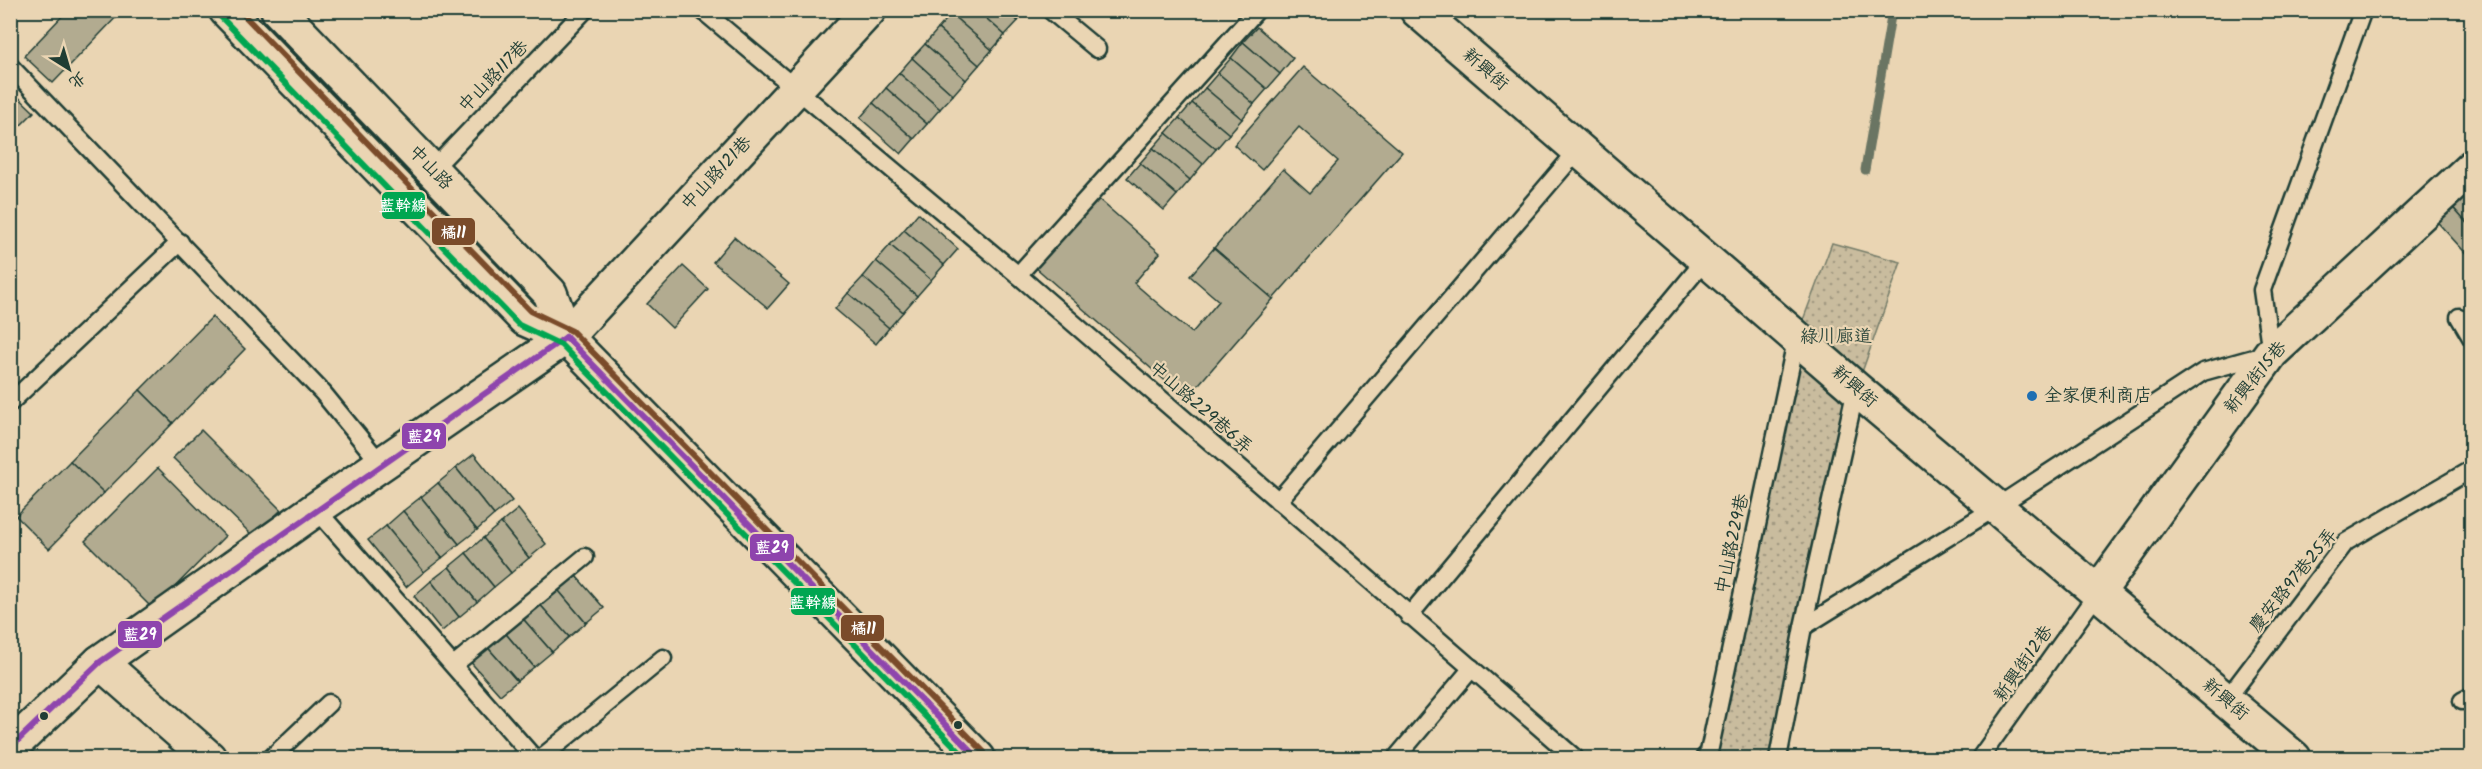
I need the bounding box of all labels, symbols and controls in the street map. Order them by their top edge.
street label: 中山路117巷 [452,34,536,120]
north arrow [39,39,99,99]
street label: 新興街 [1455,41,1515,99]
text: 北 [63,65,91,95]
street label: 中山路121巷 [674,130,760,218]
street label: 中山路 [401,139,459,197]
line badge: 藍幹線 [381,191,426,220]
text: 藍幹線 [379,194,427,219]
line badge: 橘11 [431,217,476,246]
text: 橘11 [440,221,466,246]
park label: 綠川廊道 [1800,323,1872,352]
street label: 新興街15巷 [2217,335,2295,421]
street label: 中山路229巷6弄 [1142,355,1258,461]
street label: 新興街 [1824,358,1884,416]
place label: 全家便利商店 [2044,382,2152,411]
marker: 全家便利商店 [2025,389,2039,403]
line badge: 藍29 [401,422,447,450]
text: 藍29 [407,425,441,450]
street label: 中山路229巷 [1708,491,1758,597]
street label: 慶安路97巷25弄 [2243,522,2345,640]
line badge: 藍29 [749,533,795,562]
text: 藍29 [755,536,789,561]
line badge: 藍幹線 [790,587,836,616]
text: 藍幹線 [789,591,837,616]
line badge: 橘11 [840,614,885,642]
text: 橘11 [850,617,876,642]
line badge: 藍29 [117,620,163,649]
street label: 新興街12巷 [1987,620,2061,708]
text: 藍29 [123,623,157,648]
street label: 新興街 [2195,672,2255,728]
unlabelled marker [38,710,50,722]
unlabelled marker [952,719,964,731]

